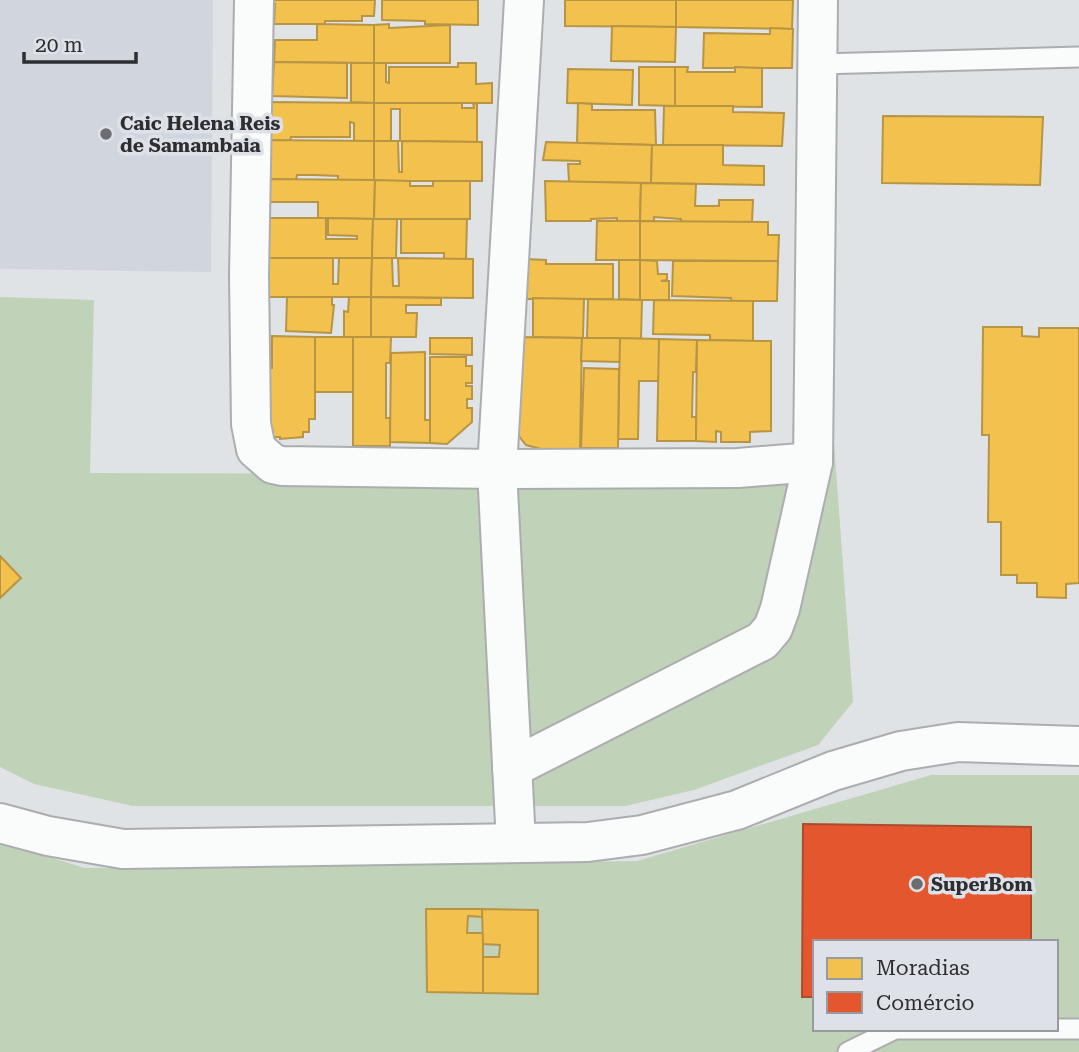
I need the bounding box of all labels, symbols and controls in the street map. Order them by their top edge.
scale bar [24,21,136,65]
text: 20 m [35,33,83,57]
place label: Caic Helena Reis de Samambaia [120,112,281,157]
marker: Caic Helena Reis de Samambaia [98,126,114,142]
place label: SuperBom [931,873,1033,896]
marker: SuperBom [909,876,925,892]
legend [813,940,1058,1031]
text: Moradias [876,956,970,980]
text: Comércio [876,991,975,1015]

